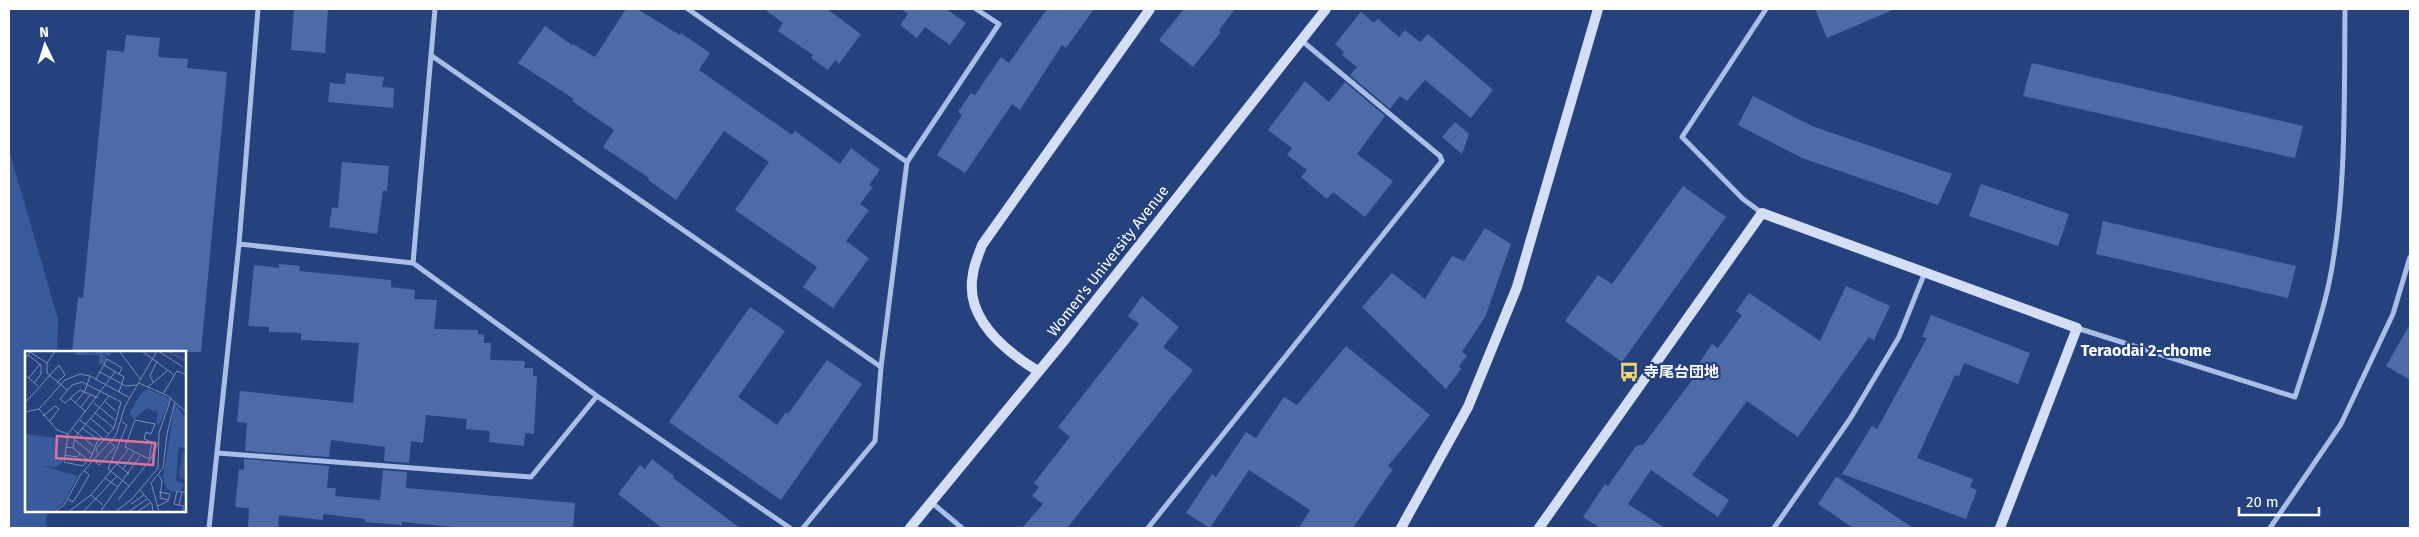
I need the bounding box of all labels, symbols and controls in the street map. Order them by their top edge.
north arrow [20,20,70,70]
text: N [39,24,49,41]
street label: Women's University Avenue [1043,182,1173,340]
district label: Teraodai 2-chome [2081,341,2211,360]
inset map [25,351,186,512]
bus stop icon: 寺尾台団地 [1618,361,1640,383]
place label: 寺尾台団地 [1644,363,1719,381]
scale bar [2239,484,2319,516]
text: 20 m [2246,493,2279,511]

